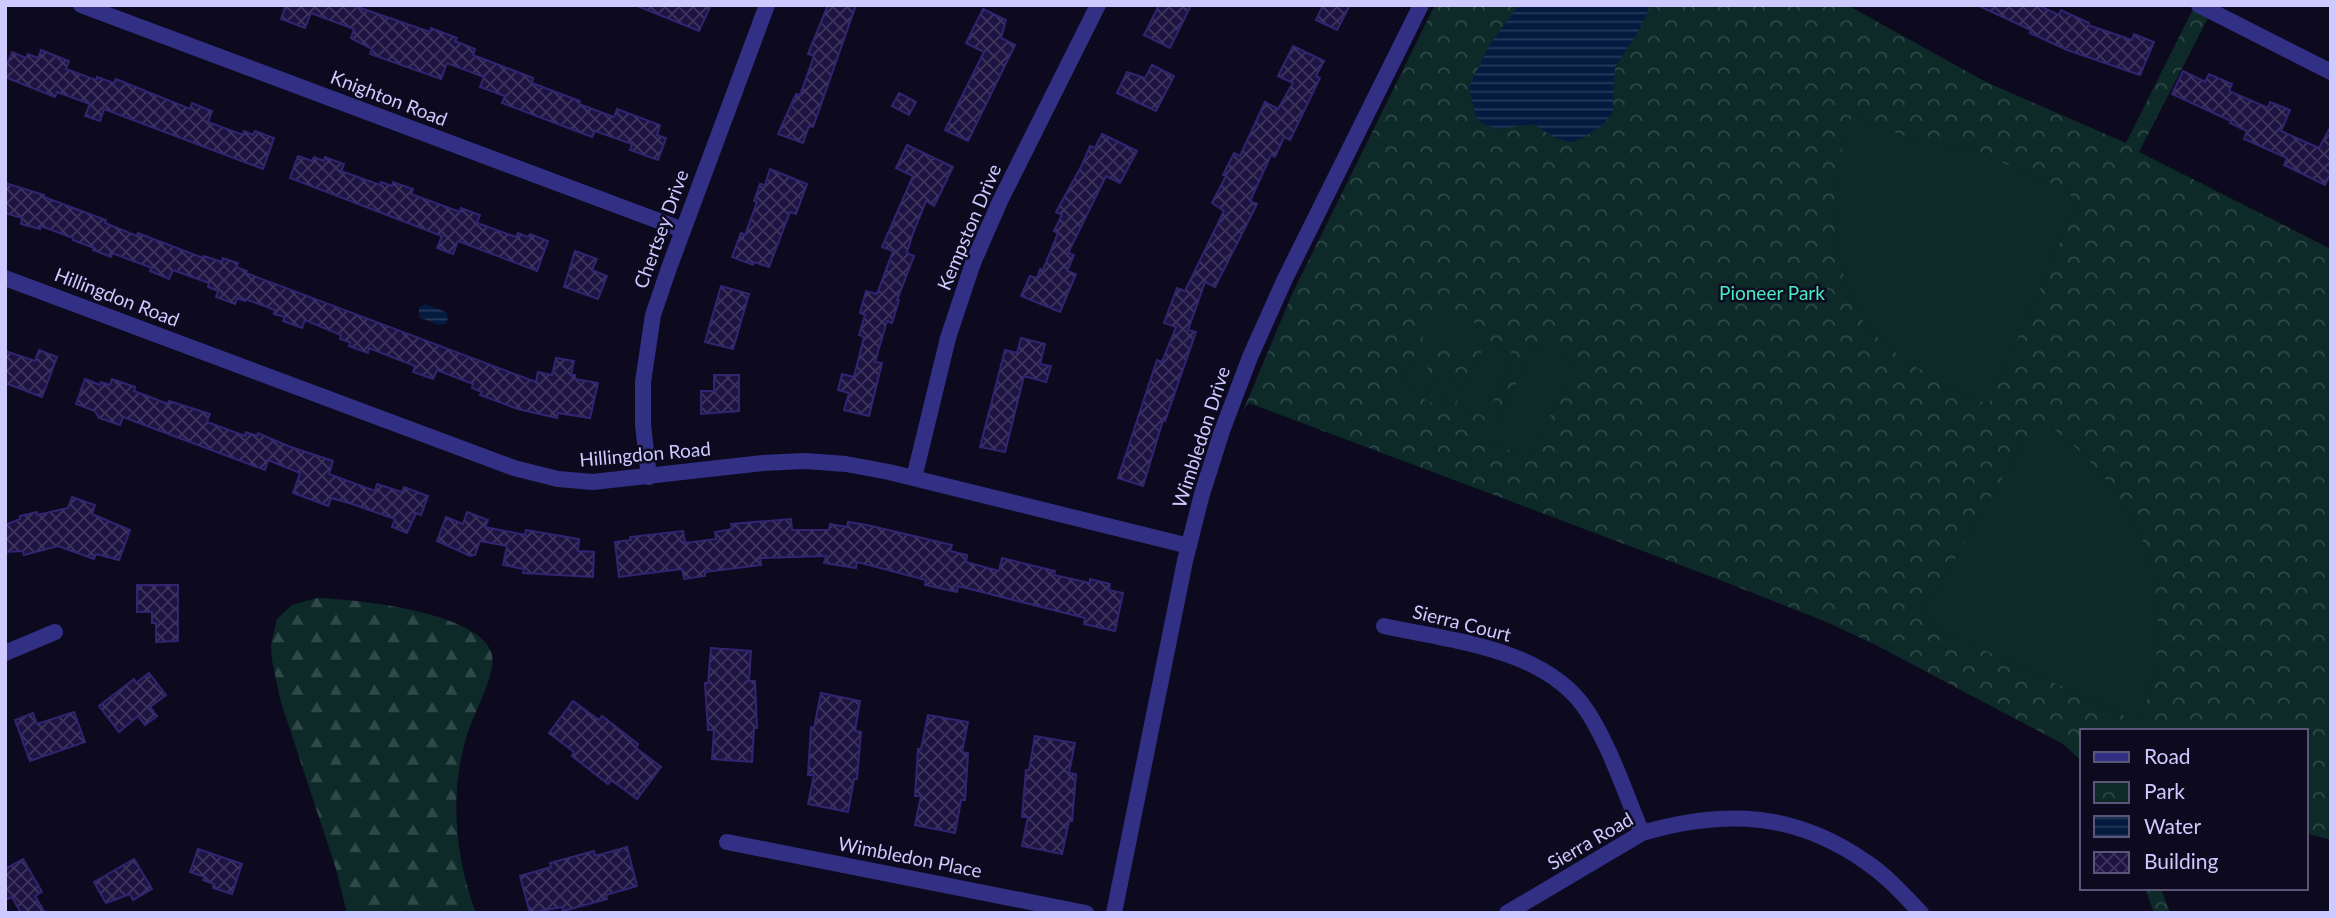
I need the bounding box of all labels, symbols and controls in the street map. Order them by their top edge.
street label: Knighton Road [328,65,451,130]
street label: Kempston Drive [932,160,1005,293]
street label: Chertsey Drive [628,166,693,291]
street label: Hillingdon Road [52,262,183,331]
park label: Pioneer Park [1719,281,1825,304]
street label: Wimbledon Drive [1167,363,1234,510]
street label: Hillingdon Road [578,436,712,471]
street label: Sierra Court [1411,599,1514,646]
legend [2080,729,2308,890]
text: Road [2144,743,2191,768]
text: Park [2144,778,2185,803]
street label: Sierra Road [1543,807,1637,874]
text: Water [2144,813,2201,838]
street label: Wimbledon Place [836,831,984,882]
text: Building [2144,848,2219,873]

